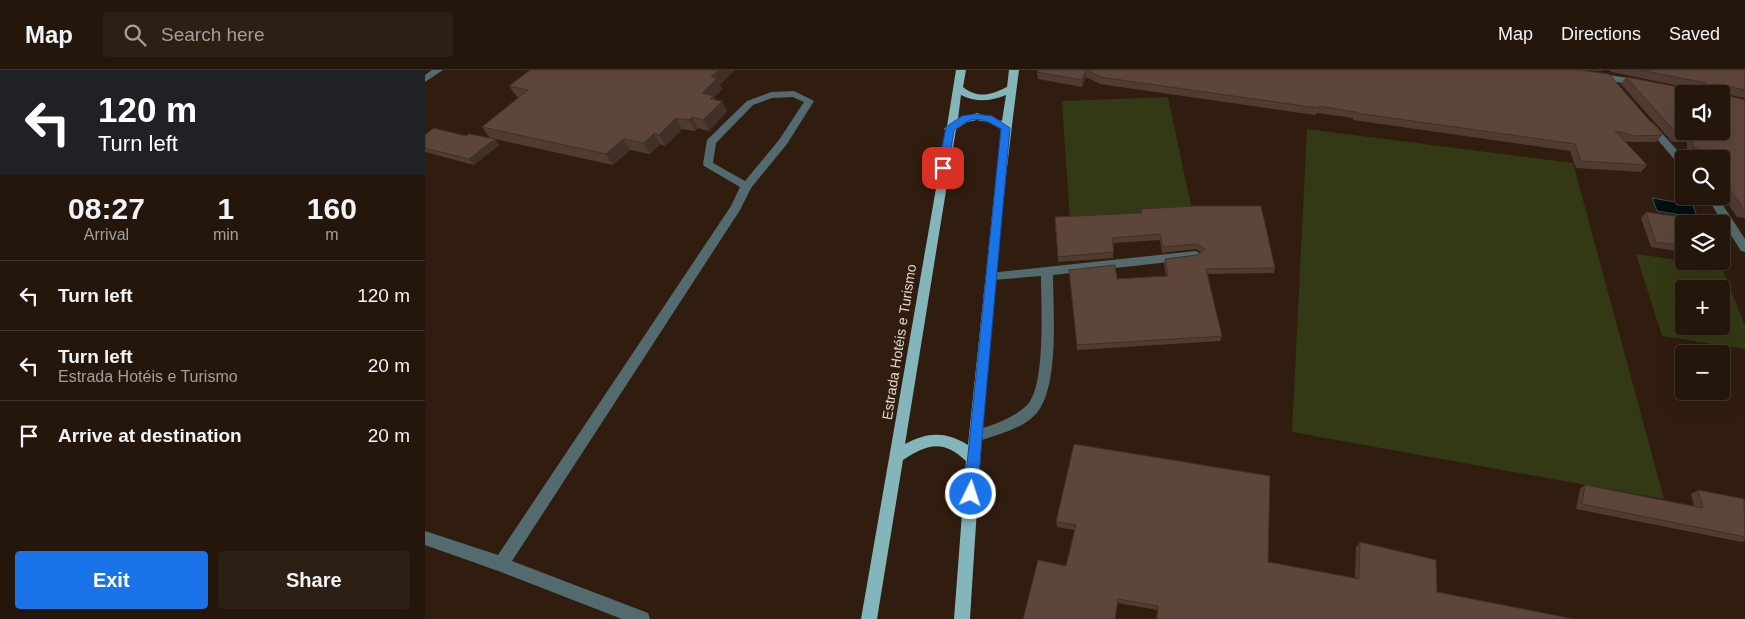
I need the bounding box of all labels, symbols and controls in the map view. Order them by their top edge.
search box [103,12,453,57]
text: Map [25,21,73,48]
icon: search [121,21,149,49]
text: Search here [161,24,265,45]
text: Map [1498,24,1533,44]
text: Directions [1561,24,1641,44]
text: Saved [1669,24,1720,44]
map controls [1675,85,1730,400]
button: sound [1675,85,1730,140]
icon: left [15,90,80,155]
text: 120 m [98,90,197,129]
text: Turn left [98,131,178,156]
pin [922,147,964,189]
button: search [1675,150,1730,205]
icon: arrive [929,154,957,182]
text: 08:27 [68,192,145,225]
text: 1 [217,192,234,225]
text: 160 [307,192,357,225]
button: layers [1675,215,1730,270]
text: Arrival [84,226,129,243]
text: min [213,226,239,243]
text: m [325,226,338,243]
street label: Estrada Hotéis e Turismo [879,263,919,421]
button: + [1675,280,1730,335]
icon: left [15,282,43,310]
text: Turn left [58,285,133,306]
text: 120 m [357,285,410,306]
button: − [1675,345,1730,400]
text: Turn left [58,346,133,367]
icon: left [15,352,43,380]
text: 20 m [368,355,410,376]
text: Estrada Hotéis e Turismo [58,368,238,385]
icon: arrive [15,422,43,450]
text: Arrive at destination [58,425,242,446]
text: 20 m [368,425,410,446]
position arrow [944,467,996,519]
button: Exit [15,551,208,609]
button: Share [218,551,410,609]

